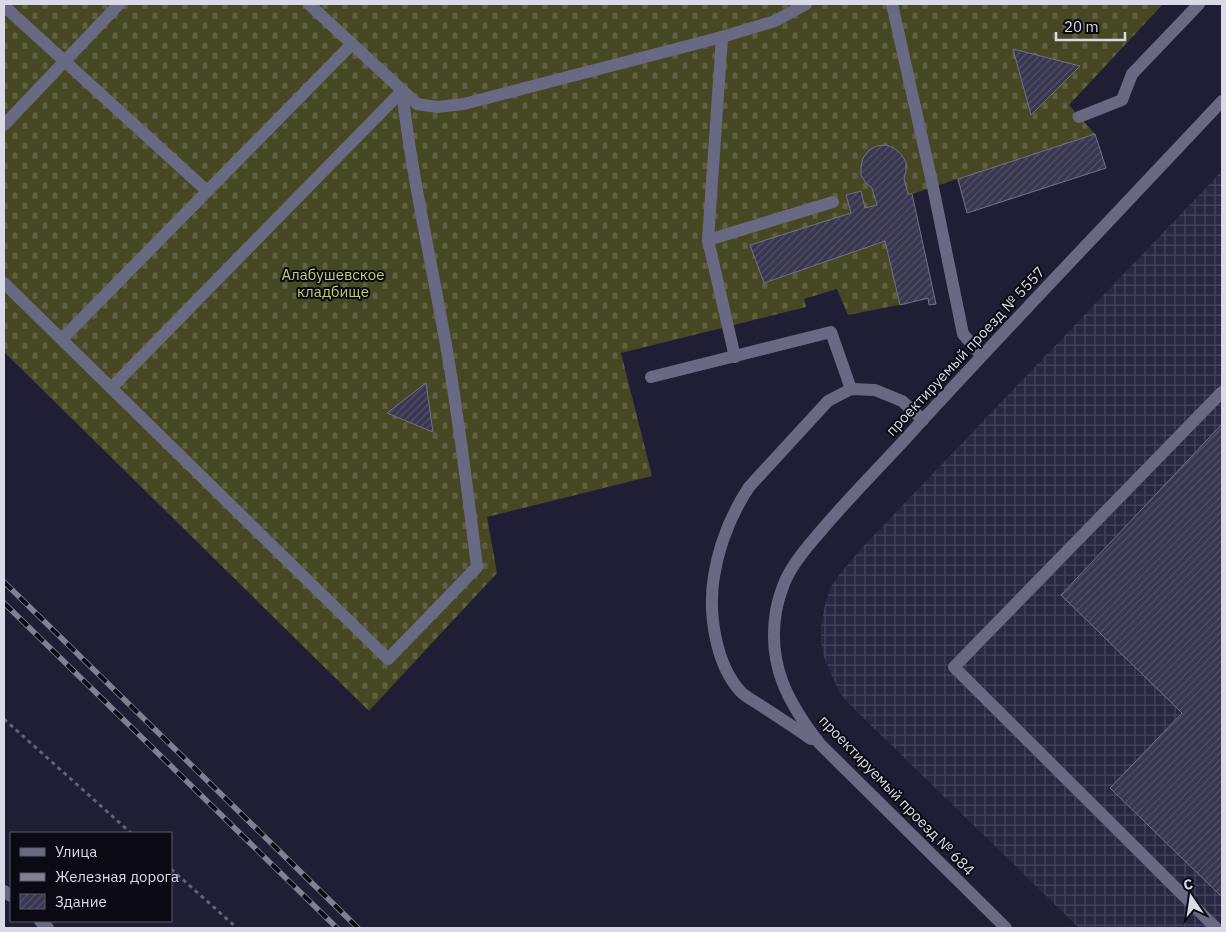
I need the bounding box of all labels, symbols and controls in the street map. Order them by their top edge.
scale bar [1056,10,1125,42]
text: 20 m [1064,17,1099,36]
street label: проектируемый проезд № 5557 [881,262,1049,440]
park label: Алабушевское кладбище [281,265,385,301]
street label: проектируемый проезд № 684 [815,711,979,879]
legend [10,832,172,922]
text: Улица [55,842,97,861]
text: Железная дорога [55,867,179,886]
north arrow [1166,872,1216,922]
text: С [1182,875,1195,894]
text: Здание [55,892,107,911]

